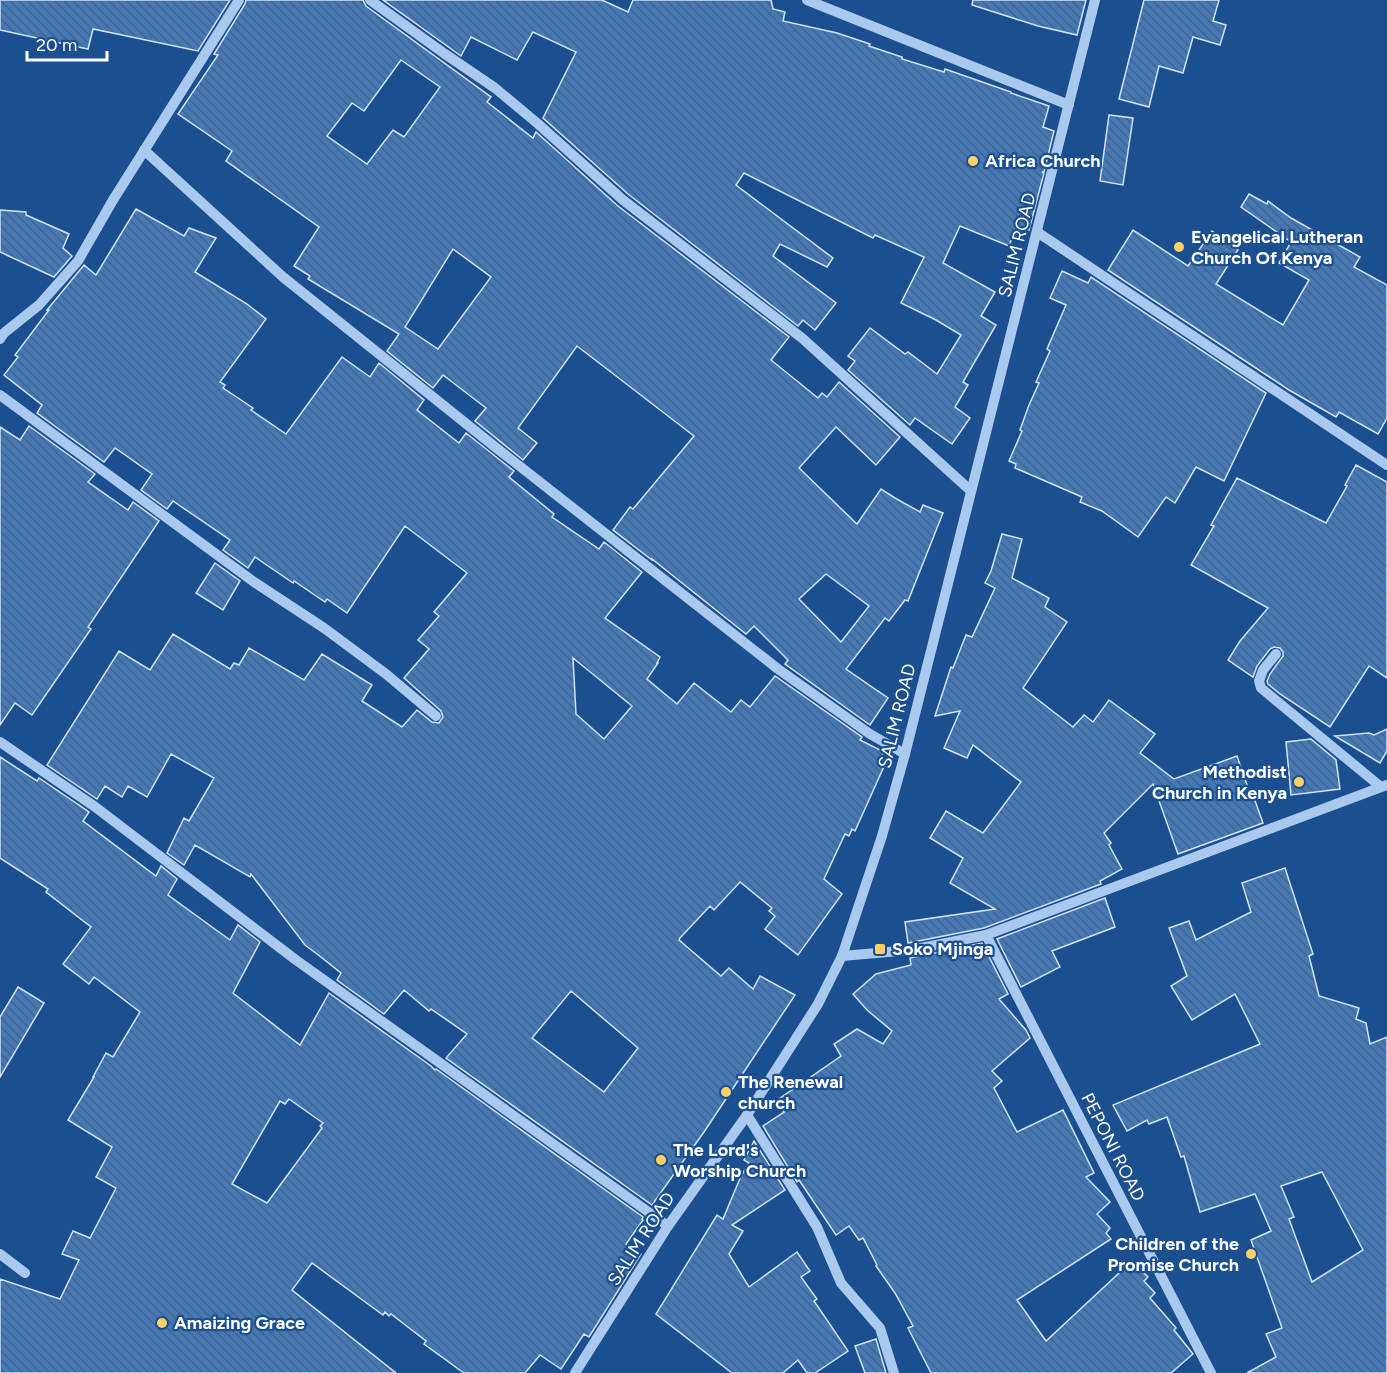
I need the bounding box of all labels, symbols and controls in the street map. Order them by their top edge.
scale bar [27,24,106,62]
text: 20 m [36,34,77,56]
place label: Africa Church [985,150,1101,172]
marker: Africa Church [966,154,980,168]
street label: SALIM ROAD [993,190,1041,300]
place label: Evangelical Lutheran Church Of Kenya [1191,226,1363,269]
marker: Evangelical Lutheran Church Of Kenya [1172,240,1186,254]
street label: SALIM ROAD [873,661,921,771]
place label: Methodist Church in Kenya [1152,761,1287,804]
marker: Methodist Church in Kenya [1292,775,1306,789]
place label: Soko Mjinga [892,938,993,960]
marker: Soko Mjinga [873,942,887,956]
place label: The Renewal church [738,1071,843,1114]
marker: The Renewal church [719,1085,733,1099]
street label: PEPONI ROAD [1076,1089,1150,1205]
place label: The Lord's Worship Church [673,1139,806,1182]
marker: The Lord's Worship Church [654,1153,668,1167]
street label: SALIM ROAD [603,1188,679,1290]
place label: Children of the Promise Church [1107,1233,1239,1276]
marker: Children of the Promise Church [1244,1247,1258,1261]
place label: Amaizing Grace [174,1312,305,1334]
marker: Amaizing Grace [155,1316,169,1330]

